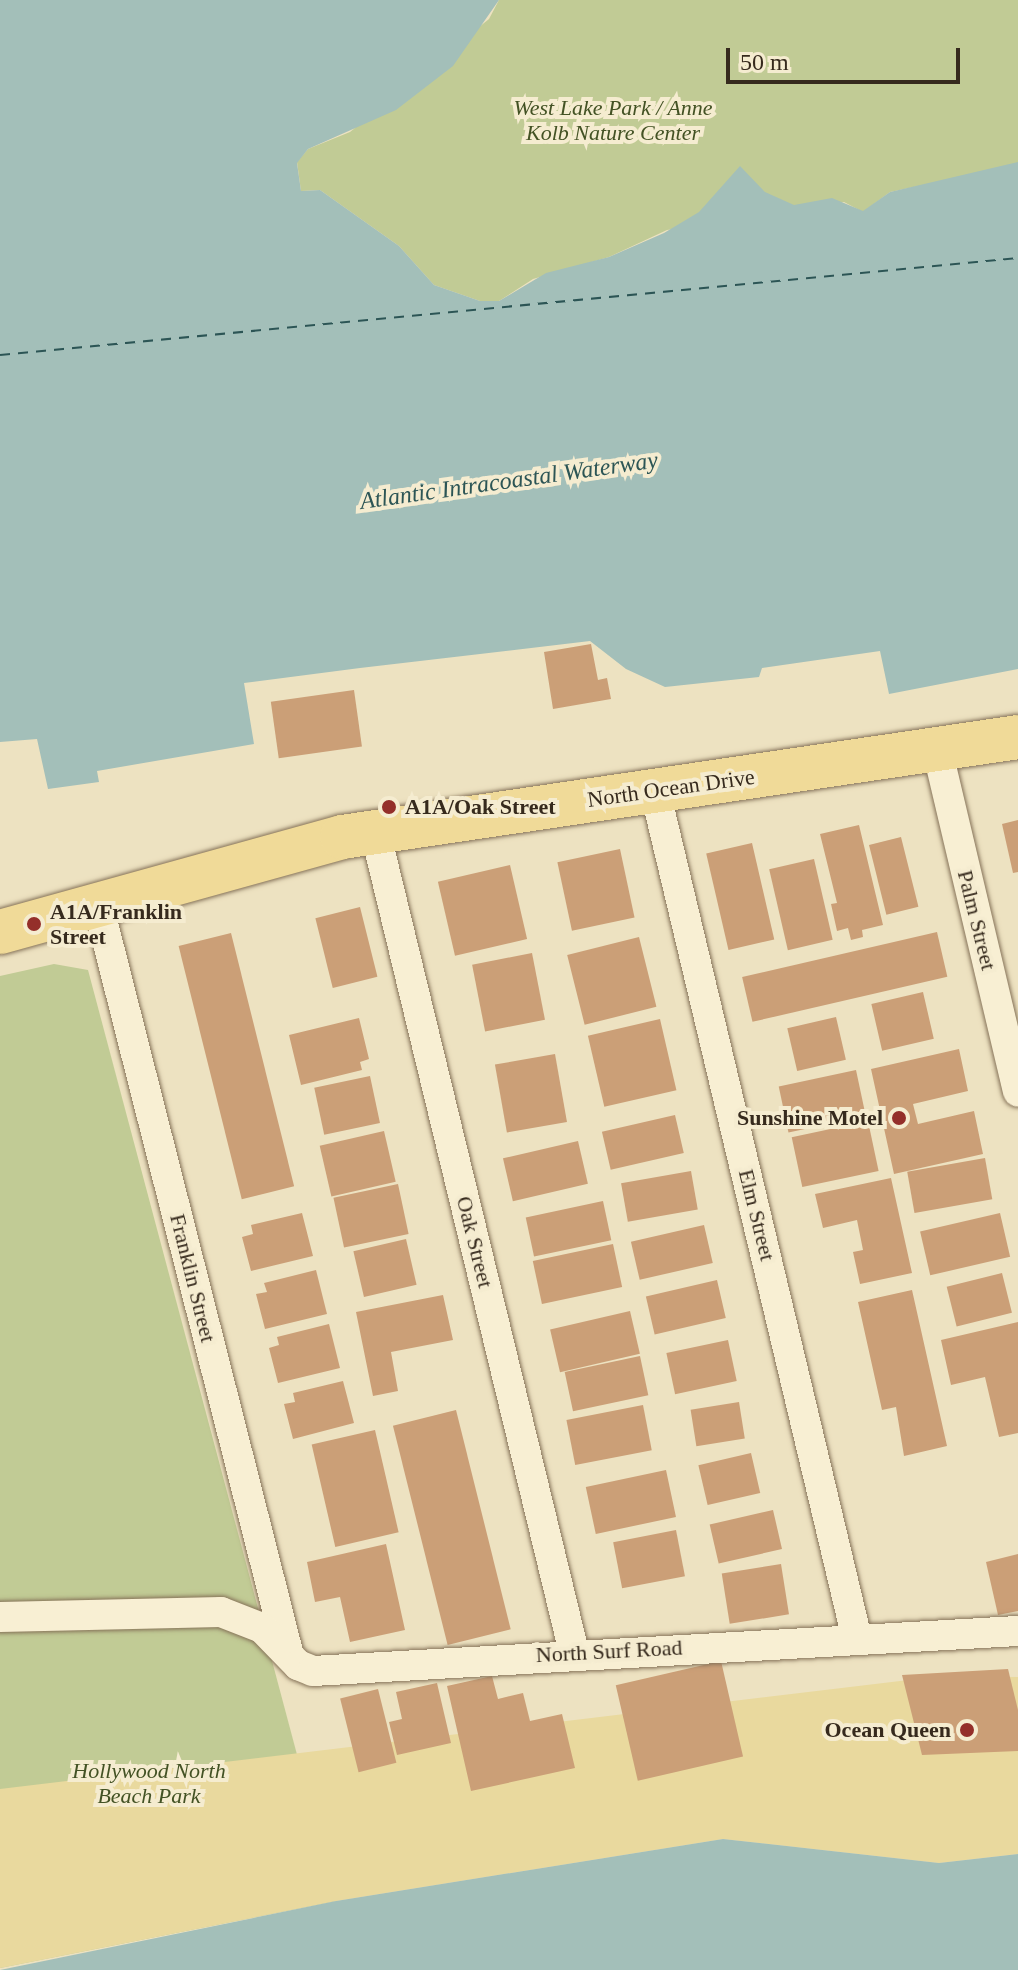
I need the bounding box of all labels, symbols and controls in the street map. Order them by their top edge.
scale bar [730,32,964,82]
text: 50 m [740,49,789,75]
park label: West Lake Park / Anne Kolb Nature Center [513,94,713,146]
water label: Atlantic Intracoastal Waterway [358,446,660,516]
street label: North Ocean Drive [586,763,756,813]
place label: A1A/Oak Street [405,794,556,820]
marker: A1A/Oak Street [380,798,398,816]
street label: Palm Street [952,867,1002,973]
place label: A1A/Franklin Street [50,898,182,950]
marker: A1A/Franklin Street [25,915,43,933]
place label: Sunshine Motel [737,1105,883,1131]
marker: Sunshine Motel [890,1109,908,1127]
street label: Elm Street [733,1166,781,1264]
street label: Oak Street [451,1193,499,1291]
street label: Franklin Street [164,1211,222,1345]
street label: North Surf Road [535,1634,683,1668]
place label: Ocean Queen [825,1717,951,1743]
marker: Ocean Queen [958,1721,976,1739]
park label: Hollywood North Beach Park [72,1757,226,1808]

